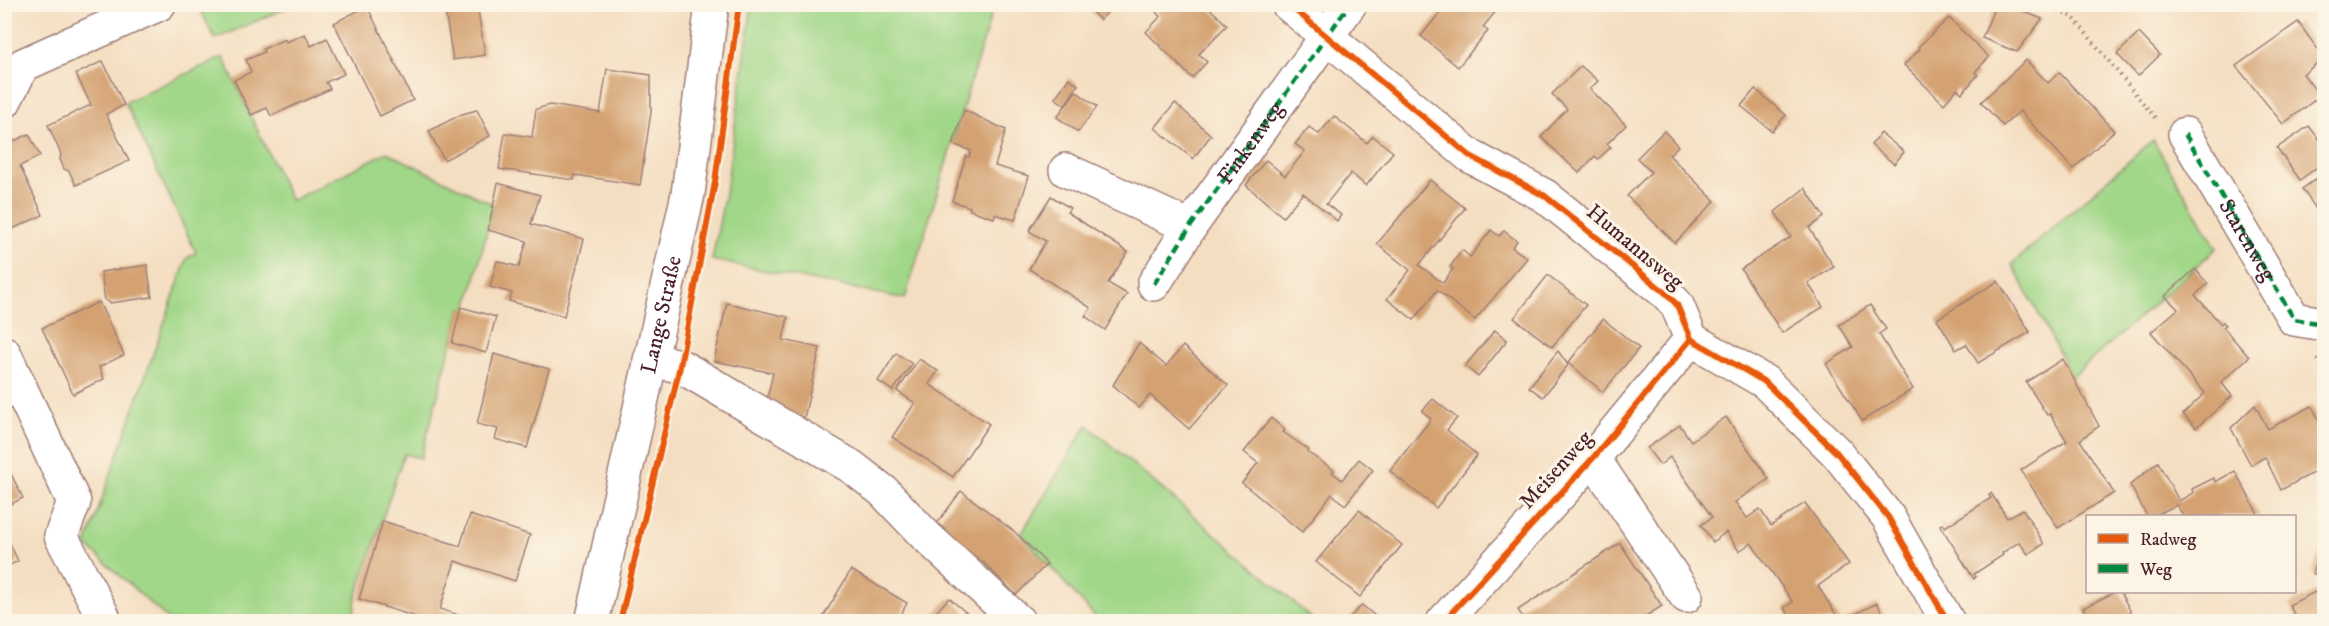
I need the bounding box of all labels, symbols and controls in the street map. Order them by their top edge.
street label: Finkenweg [1212,96,1289,190]
street label: Starenweg [2213,194,2282,286]
street label: Humannsweg [1581,198,1689,296]
street label: Lange Straße [635,253,687,376]
street label: Meisenweg [1514,425,1598,515]
legend [2086,515,2296,593]
text: Radweg [2140,529,2196,551]
text: Weg [2139,559,2172,581]

